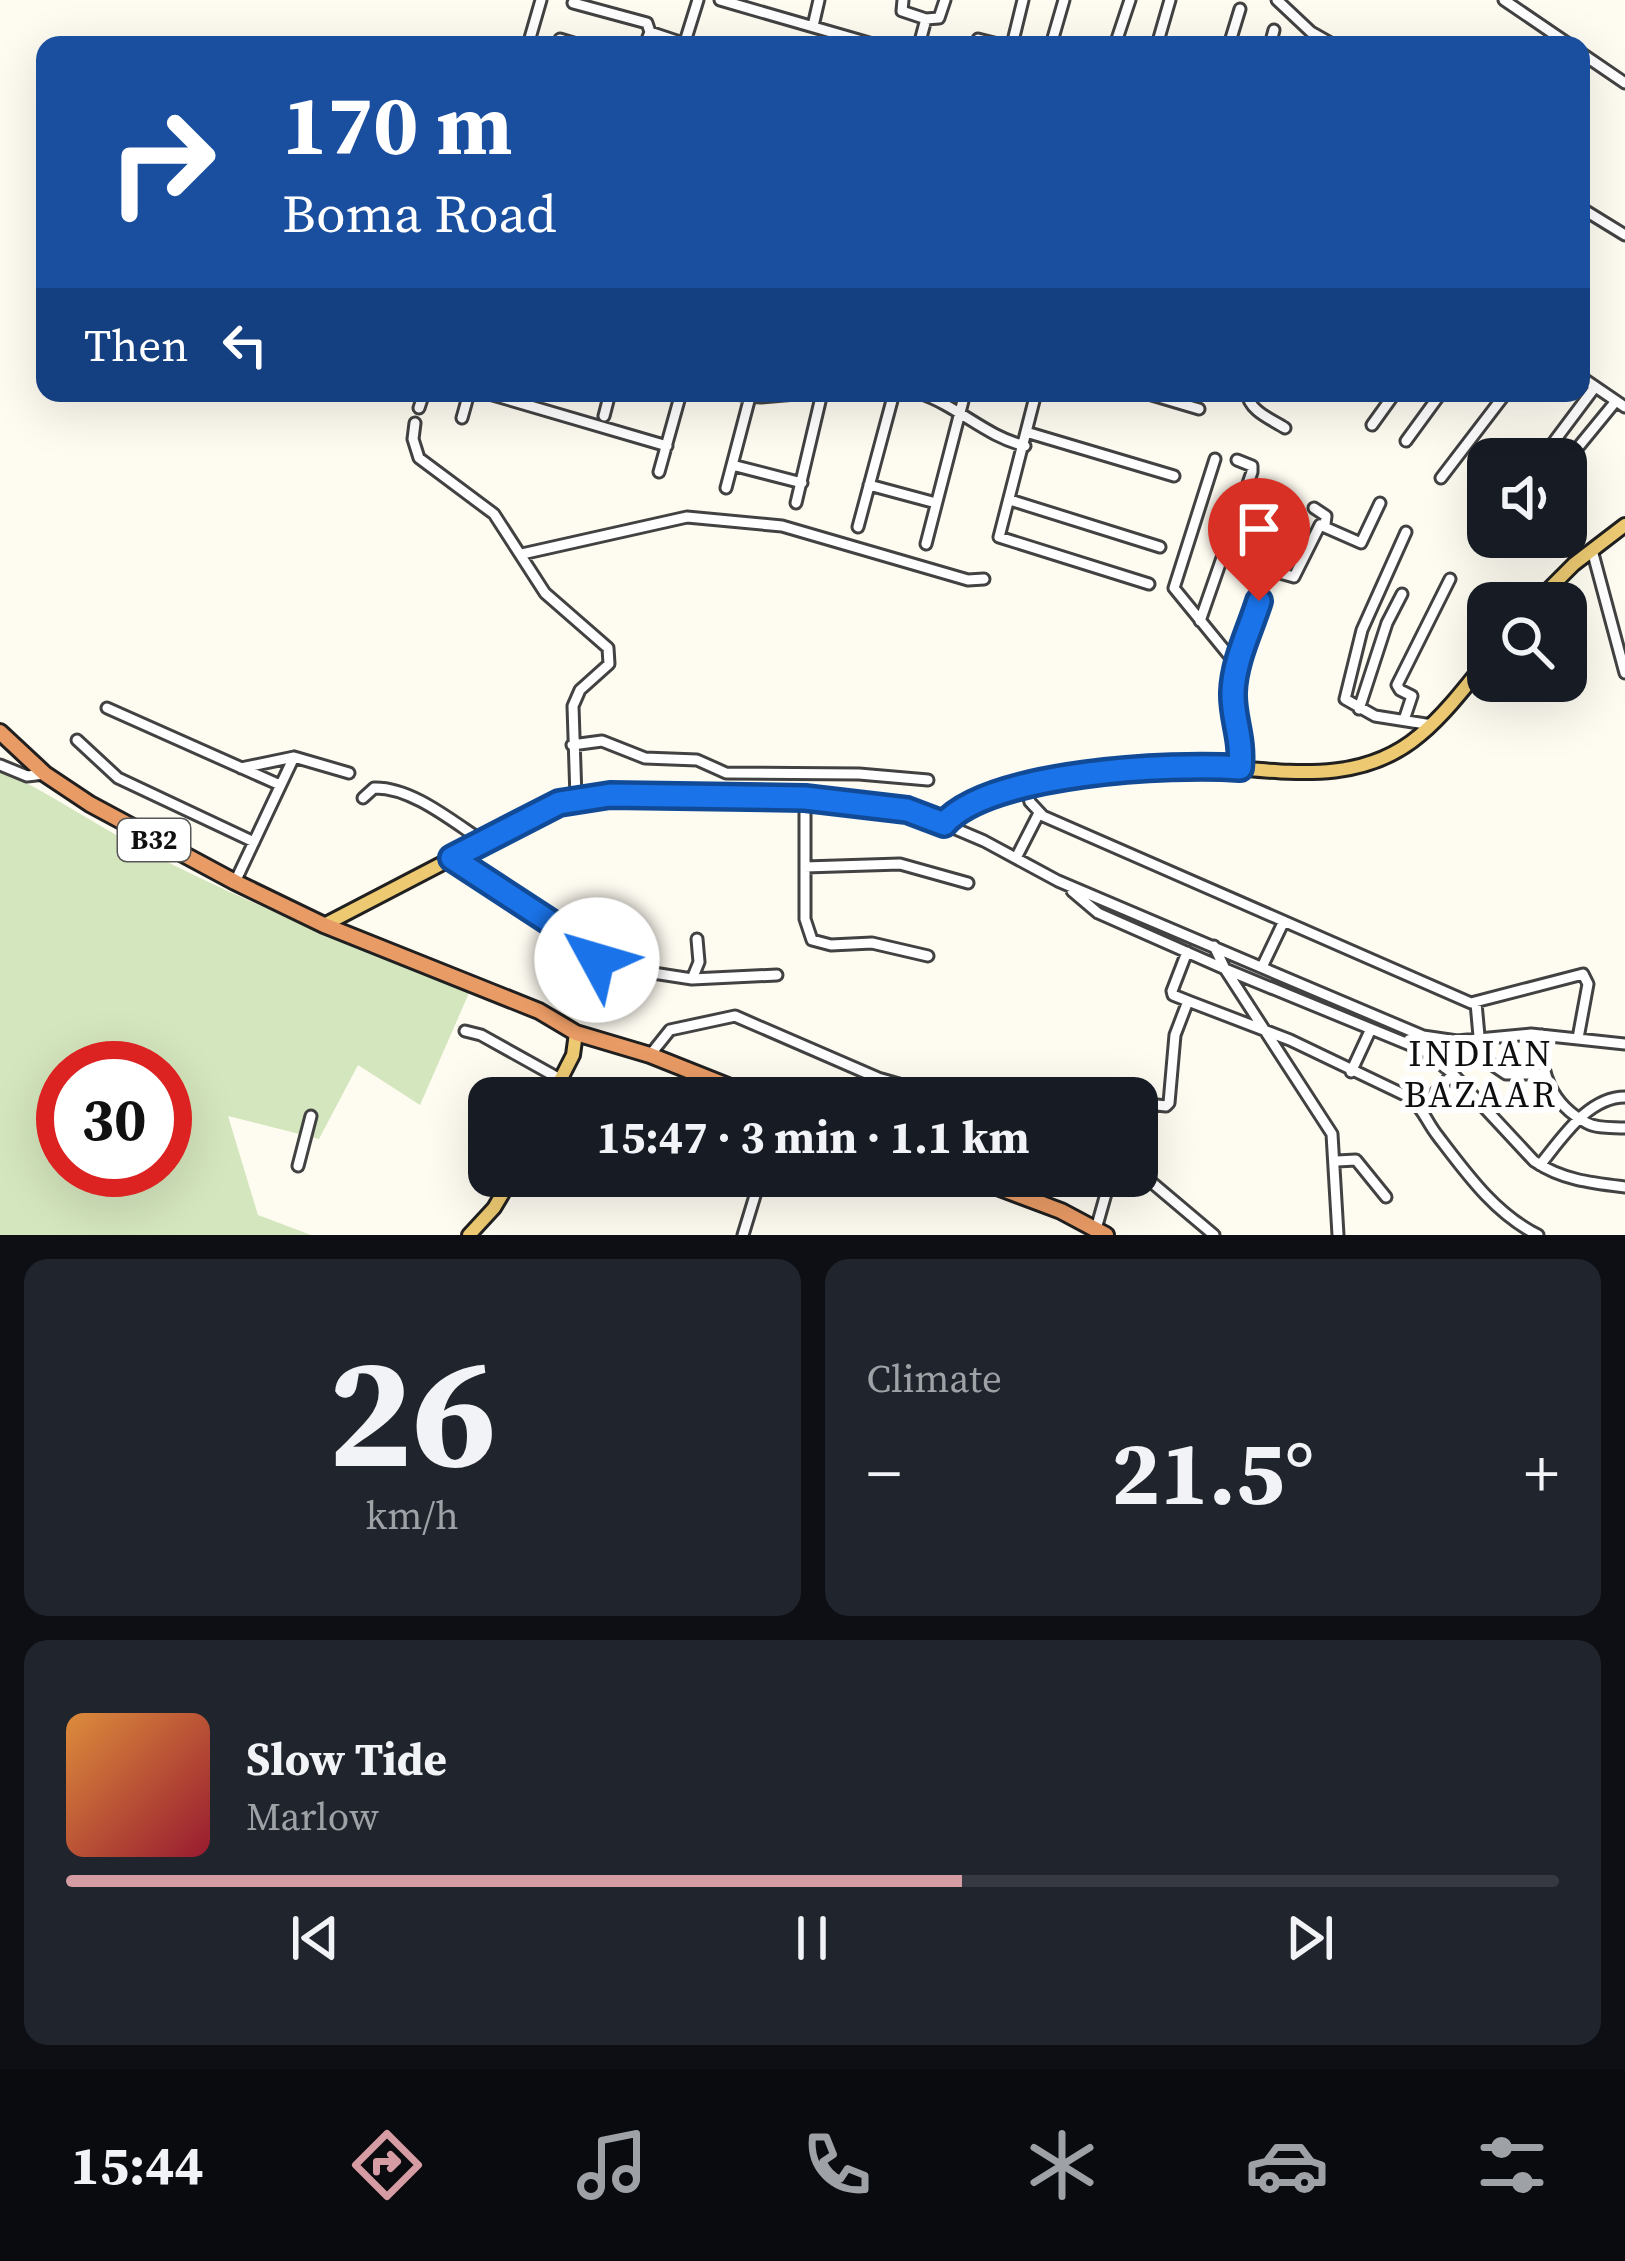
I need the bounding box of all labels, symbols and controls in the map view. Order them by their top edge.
text: 170 m [282,67,513,182]
icon: right [84,84,240,240]
text: Boma Road [282,176,557,250]
icon: left [212,312,278,378]
text: Then [84,314,188,376]
map controls [1467,438,1587,702]
button: sound [1467,438,1587,558]
pin [1208,478,1310,601]
icon: arrive [1226,496,1292,562]
button: search [1467,582,1587,702]
road number: B32 [118,819,190,861]
position arrow [534,897,660,1023]
district label: INDIAN BAZAAR [1404,1029,1558,1119]
speed limit sign: 30 [36,1041,192,1197]
text: 15:47 · 3 min · 1.1 km [597,1106,1030,1168]
text: 26 [328,1304,497,1518]
text: Climate [867,1352,1002,1405]
text: 21.5° [1111,1411,1314,1534]
text: − [867,1428,901,1518]
text: + [1524,1428,1559,1518]
text: km/h [366,1489,459,1542]
text: Slow Tide [246,1728,447,1790]
text: Marlow [246,1790,379,1843]
icon: previous [282,1905,348,1971]
icon: pause [779,1905,845,1971]
icon: next [1277,1905,1343,1971]
icon: directions [345,2123,429,2207]
icon: music [570,2123,654,2207]
icon: phone [795,2123,879,2207]
icon: climate [1020,2123,1104,2207]
icon: car [1245,2123,1329,2207]
icon: filters [1470,2123,1554,2207]
text: 15:44 [71,2128,204,2202]

